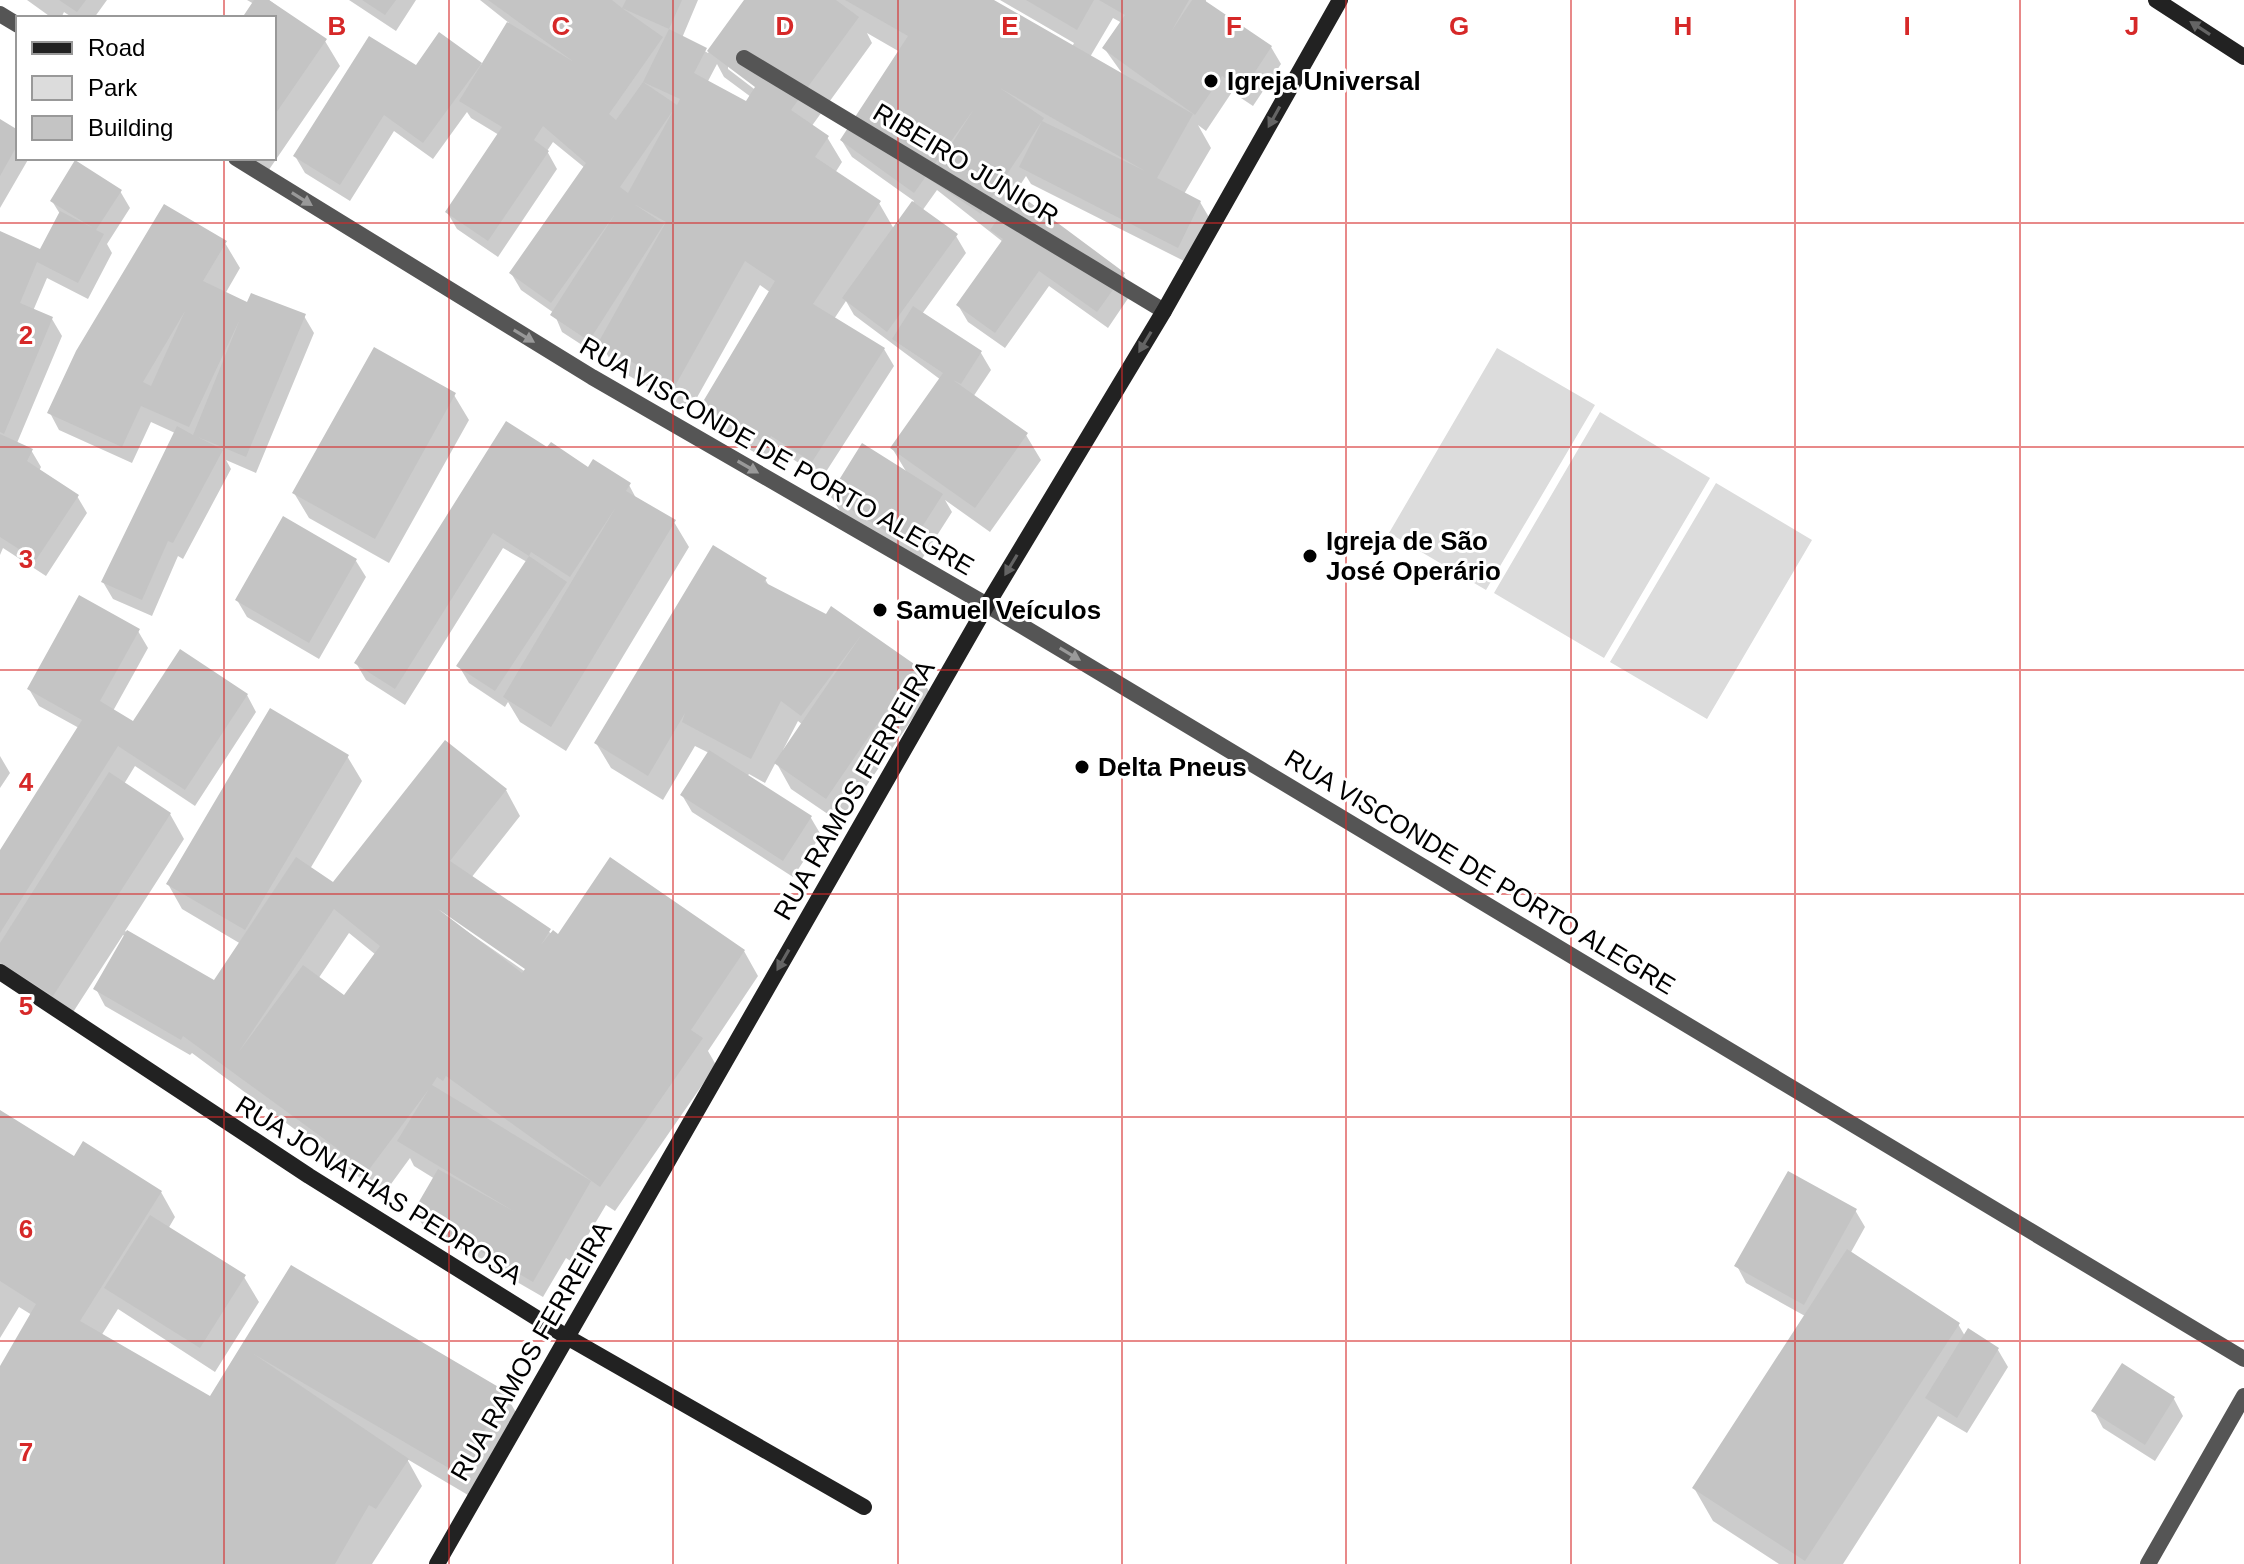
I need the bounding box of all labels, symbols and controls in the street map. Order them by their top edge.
text: B [328,11,346,41]
text: C [552,11,571,41]
text: D [776,11,794,41]
text: E [1001,11,1019,41]
text: F [1226,11,1242,41]
text: G [1449,11,1469,41]
text: H [1674,11,1692,41]
text: I [1903,11,1911,41]
text: J [2125,11,2139,41]
legend [16,16,276,160]
one-way arrow [2189,22,2211,36]
text: Road [88,34,145,61]
place label: Igreja Universal [1227,66,1421,96]
marker: Igreja Universal [1202,72,1220,90]
text: Park [88,74,138,101]
street label: RIBEIRO JÚNIOR [868,97,1064,231]
one-way arrow [1267,105,1281,128]
text: Building [88,114,173,141]
one-way arrow [291,192,313,206]
text: 2 [19,320,33,350]
one-way arrow [513,329,535,343]
street label: RUA VISCONDE DE PORTO ALEGRE [575,331,979,581]
one-way arrow [1138,331,1152,353]
one-way arrow [737,460,759,474]
place label: Igreja de São José Operário [1326,526,1501,586]
text: 3 [19,544,33,574]
marker: Igreja de São José Operário [1301,547,1319,565]
one-way arrow [1005,554,1019,576]
place label: Samuel Veículos [896,595,1101,625]
marker: Samuel Veículos [871,601,889,619]
one-way arrow [1059,647,1081,661]
street label: RUA RAMOS FERREIRA [767,654,941,925]
street label: RUA VISCONDE DE PORTO ALEGRE [1279,743,1681,1001]
place label: Delta Pneus [1098,752,1247,782]
marker: Delta Pneus [1073,758,1091,776]
text: 4 [19,767,34,797]
one-way arrow [776,949,790,971]
text: 5 [19,991,33,1021]
street label: RUA JONATHAS PEDROSA [230,1089,528,1291]
text: 6 [19,1214,33,1244]
street label: RUA RAMOS FERREIRA [444,1215,618,1486]
text: 7 [19,1437,33,1467]

